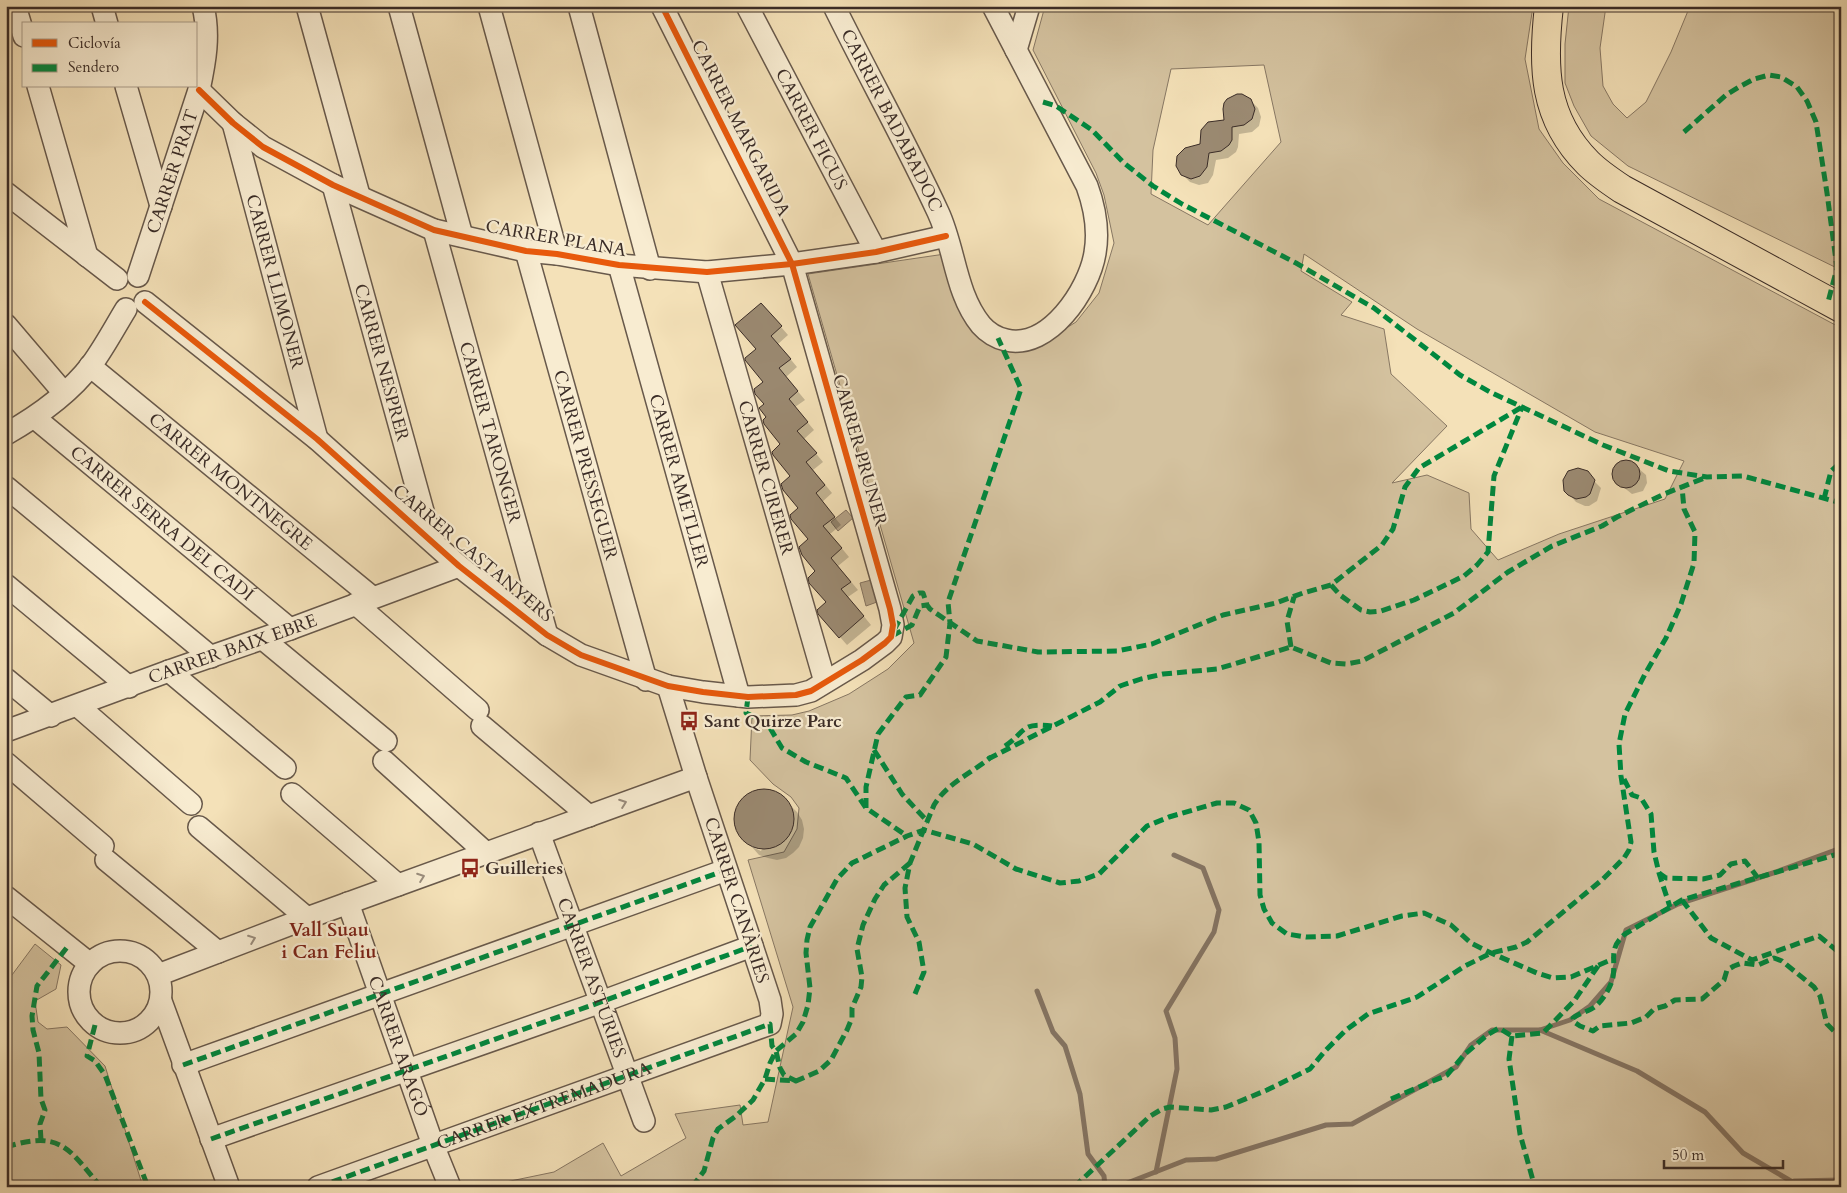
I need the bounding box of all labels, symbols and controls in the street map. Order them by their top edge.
legend [22,22,198,88]
street label: CARRER BADABADOC [835,25,948,216]
text: Ciclovía [68,33,121,53]
street label: CARRER MARGARIDA [685,36,796,221]
text: Sendero [68,57,119,77]
street label: CARRER FICUS [769,64,853,194]
street label: CARRER PRAT [141,106,205,237]
street label: CARRER LLIMONER [240,192,310,372]
street label: CARRER PLANA [484,214,628,263]
street label: CARRER NESPRER [348,281,415,445]
street label: CARRER TARONGER [453,339,527,526]
street label: CARRER PRESSEGUER [547,367,624,563]
street label: CARRER PRUNER [826,371,893,529]
street label: CARRER AMETLLER [642,391,715,571]
street label: CARRER CIRERER [732,398,800,558]
street label: CARRER MONTNEGRE [143,407,318,556]
street label: CARRER SERRA DEL CADÍ [65,440,259,607]
street label: CARRER CASTANYERS [387,479,558,628]
street label: CARRER BAIX EBRE [145,608,321,691]
place label: Sant Quirze Parc [704,709,842,734]
bus stop icon: Sant Quirze Parc [678,710,700,732]
one-way arrow [618,799,627,809]
street label: CARRER CANÀRIES [698,814,775,986]
place label: Guilleries [485,856,563,881]
bus stop icon: Guilleries [459,857,481,879]
one-way arrow [416,872,425,883]
street label: CARRER ASTÚRIES [551,894,632,1061]
district label: Vall Suau i Can Feliu [281,917,377,965]
one-way arrow [247,934,256,945]
street label: CARRER ARAGÓ [362,972,434,1120]
street label: CARRER EXTREMADURA [433,1056,655,1156]
scale bar [1664,1138,1783,1170]
text: 50 m [1672,1145,1704,1165]

